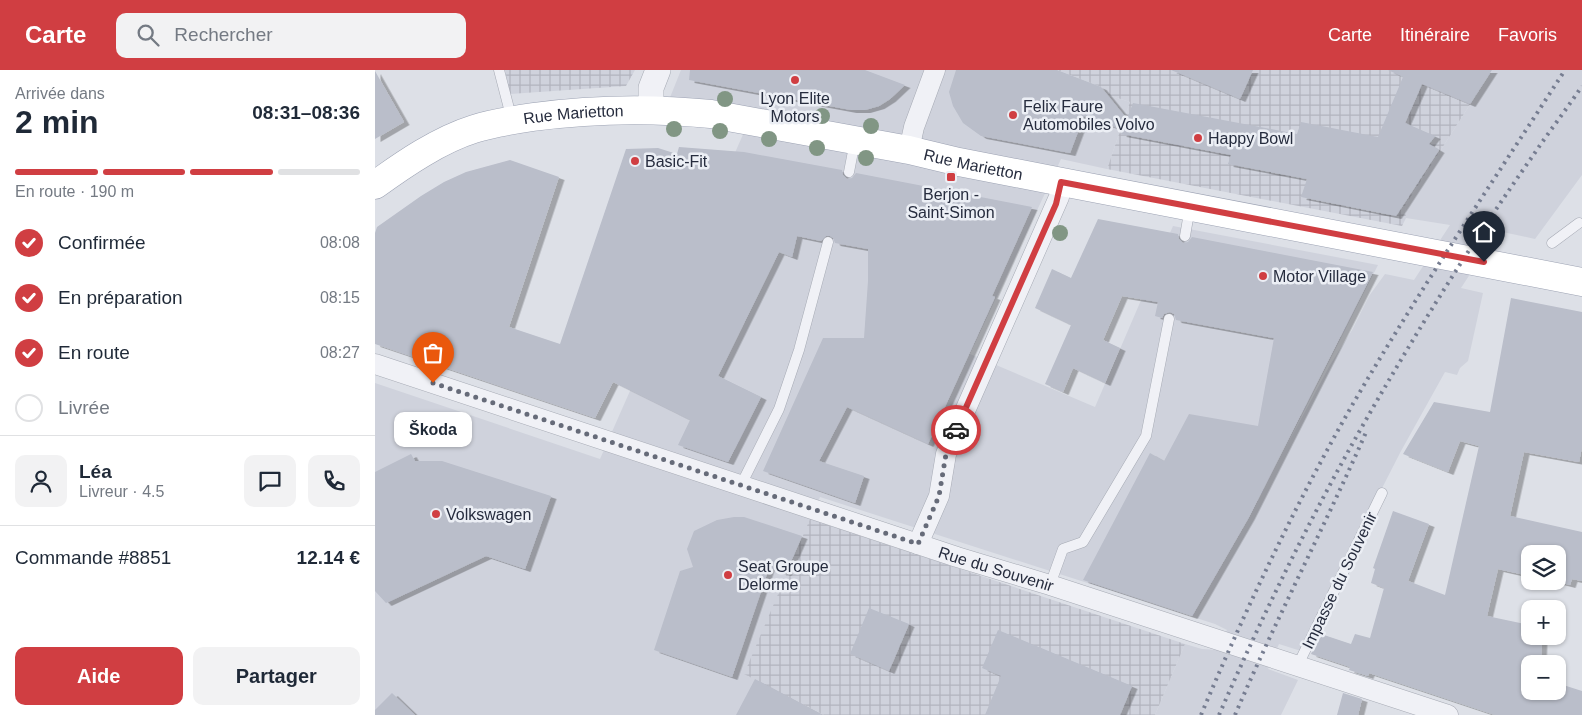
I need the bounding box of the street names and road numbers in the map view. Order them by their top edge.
street label: Rue Marietton [522,102,624,127]
street label: Rue Marietton [922,146,1024,183]
street label: Impasse du Souvenir [1299,508,1380,651]
street label: Rue du Souvenir [936,543,1056,595]

